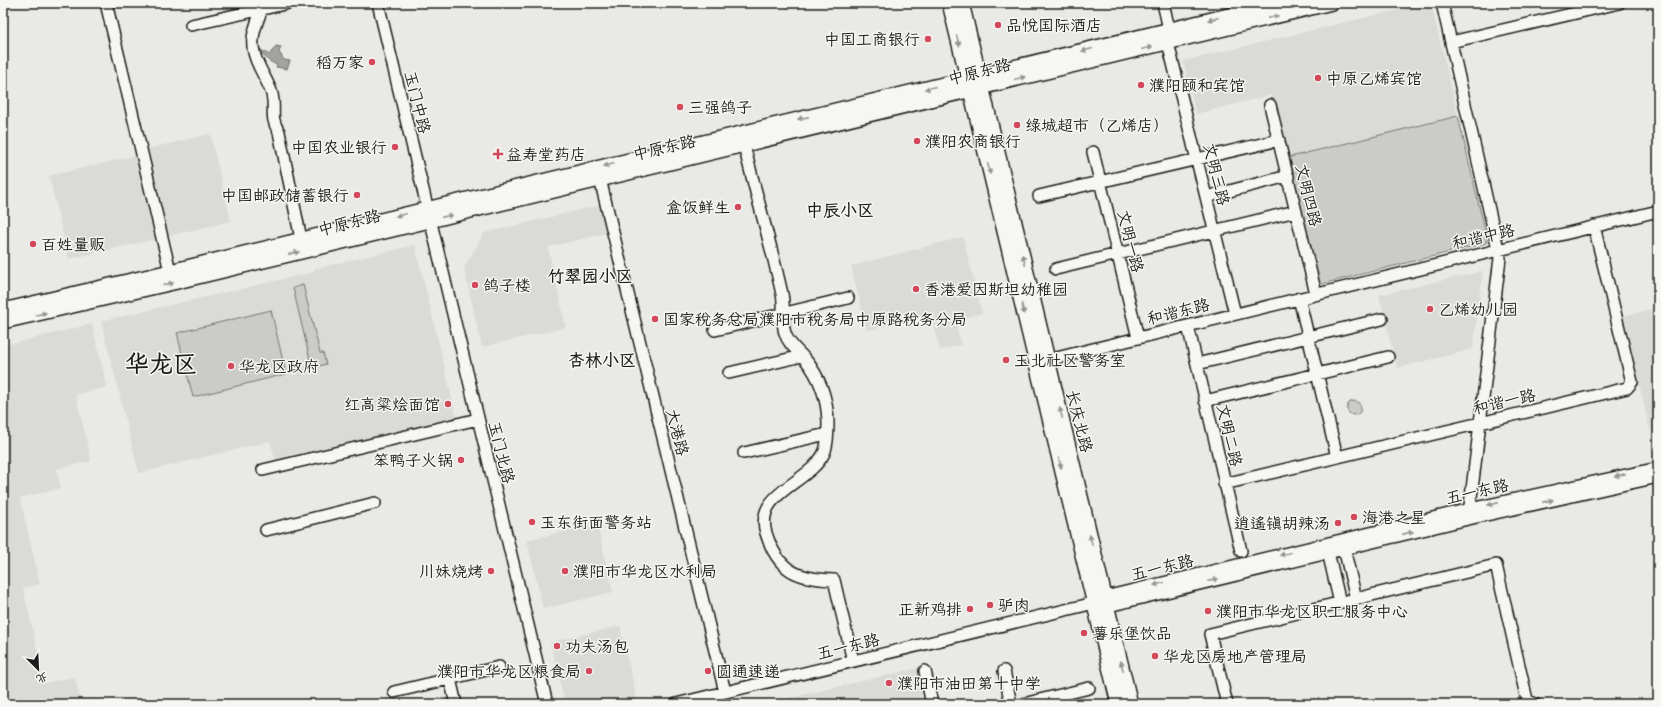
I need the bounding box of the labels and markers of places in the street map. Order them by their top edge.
place label: 品悦国际酒店 [1006,16,1102,36]
marker: 品悦国际酒店 [993,20,1003,30]
place label: 中国工商银行 [824,30,920,50]
marker: 中国工商银行 [923,34,933,44]
place label: 稻万家 [316,53,364,73]
marker: 稻万家 [367,57,377,67]
place label: 中原乙烯宾馆 [1326,69,1422,89]
marker: 中原乙烯宾馆 [1313,73,1323,83]
place label: 濮阳颐和宾馆 [1149,76,1245,96]
marker: 濮阳颐和宾馆 [1136,80,1146,90]
place label: 三强鸽子 [688,98,752,118]
marker: 三强鸽子 [675,102,685,112]
place label: 绿城超市（乙烯店） [1025,116,1169,136]
marker: 绿城超市（乙烯店） [1012,120,1022,130]
place label: 濮阳农商银行 [925,132,1021,152]
marker: 濮阳农商银行 [912,136,922,146]
place label: 中国农业银行 [291,138,387,158]
marker: 中国农业银行 [390,142,400,152]
place label: 益寿堂药店 [506,145,586,165]
marker: 益寿堂药店 [493,149,503,159]
place label: 中国邮政储蓄银行 [221,186,349,206]
marker: 中国邮政储蓄银行 [352,190,362,200]
place label: 盒饭鲜生 [666,198,730,218]
marker: 盒饭鲜生 [733,202,743,212]
place label: 百姓量贩 [41,235,105,255]
marker: 百姓量贩 [28,239,38,249]
place label: 鸽子楼 [483,276,531,296]
marker: 鸽子楼 [470,280,480,290]
place label: 香港爱因斯坦幼稚园 [924,280,1068,300]
marker: 香港爱因斯坦幼稚园 [911,284,921,294]
place label: 乙烯幼儿园 [1438,300,1518,320]
marker: 乙烯幼儿园 [1425,304,1435,314]
place label: 国家税务总局濮阳市税务局中原路税务分局 [663,310,967,330]
marker: 国家税务总局濮阳市税务局中原路税务分局 [650,314,660,324]
place label: 玉北社区警务室 [1014,351,1126,371]
marker: 玉北社区警务室 [1001,355,1011,365]
place label: 华龙区政府 [239,357,319,377]
marker: 华龙区政府 [226,361,236,371]
place label: 红高粱烩面馆 [344,395,440,415]
marker: 红高粱烩面馆 [443,399,453,409]
place label: 笨鸭子火锅 [373,451,453,471]
marker: 笨鸭子火锅 [456,455,466,465]
place label: 海港之星 [1362,508,1426,528]
marker: 海港之星 [1349,512,1359,522]
place label: 玉东街面警务站 [540,513,652,533]
place label: 逍遥镇胡辣汤 [1234,514,1330,534]
marker: 玉东街面警务站 [527,517,537,527]
marker: 逍遥镇胡辣汤 [1333,518,1343,528]
place label: 川妹烧烤 [419,562,483,582]
place label: 濮阳市华龙区水利局 [573,562,717,582]
marker: 川妹烧烤 [486,566,496,576]
marker: 濮阳市华龙区水利局 [560,566,570,576]
place label: 驴肉 [998,596,1030,616]
place label: 正新鸡排 [898,600,962,620]
marker: 驴肉 [985,600,995,610]
place label: 濮阳市华龙区职工服务中心 [1216,602,1408,622]
marker: 正新鸡排 [965,604,975,614]
marker: 濮阳市华龙区职工服务中心 [1203,606,1213,616]
place label: 薯乐堡饮品 [1092,624,1172,644]
marker: 薯乐堡饮品 [1079,628,1089,638]
place label: 功夫汤包 [565,637,629,657]
marker: 功夫汤包 [552,641,562,651]
place label: 华龙区房地产管理局 [1163,647,1307,667]
marker: 华龙区房地产管理局 [1150,651,1160,661]
place label: 濮阳市华龙区粮食局 [437,662,581,682]
place label: 圆通速递 [716,662,780,682]
marker: 濮阳市华龙区粮食局 [584,666,594,676]
marker: 圆通速递 [703,666,713,676]
place label: 濮阳市油田第十中学 [897,674,1041,694]
marker: 濮阳市油田第十中学 [884,678,894,688]

